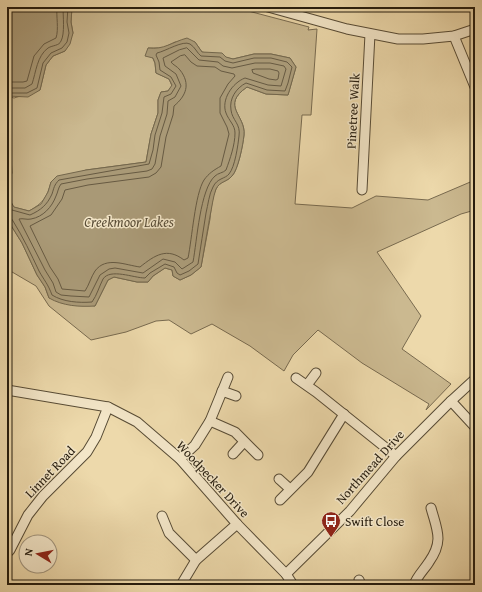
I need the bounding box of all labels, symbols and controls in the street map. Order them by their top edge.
street label: Pinetree Walk [342,72,364,149]
water label: Creekmoor Lakes [84,212,174,232]
street label: Northmead Drive [331,426,409,508]
street label: Woodpecker Drive [172,436,254,522]
street label: Linnet Road [20,442,80,502]
bus stop icon: Swift Close [320,510,342,538]
place label: Swift Close [345,512,404,531]
north arrow [18,534,58,574]
text: N [20,547,37,557]

